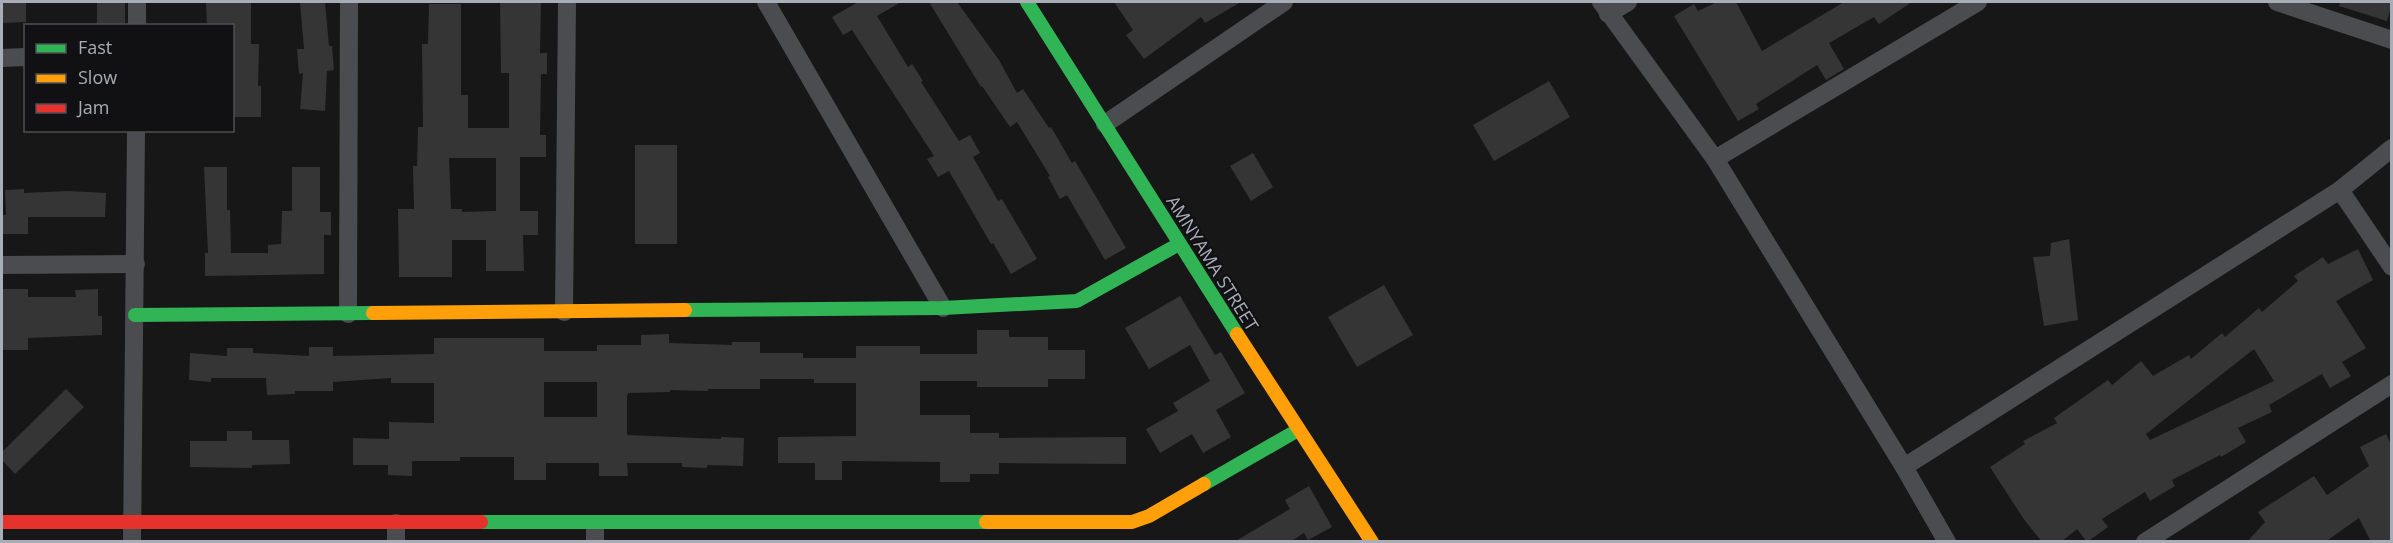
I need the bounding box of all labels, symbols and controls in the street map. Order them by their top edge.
legend [24,24,234,132]
text: Fast [78,35,112,59]
text: Slow [78,65,117,89]
text: Jam [76,95,110,119]
street label: AMNYAMA STREET [1162,191,1264,335]

